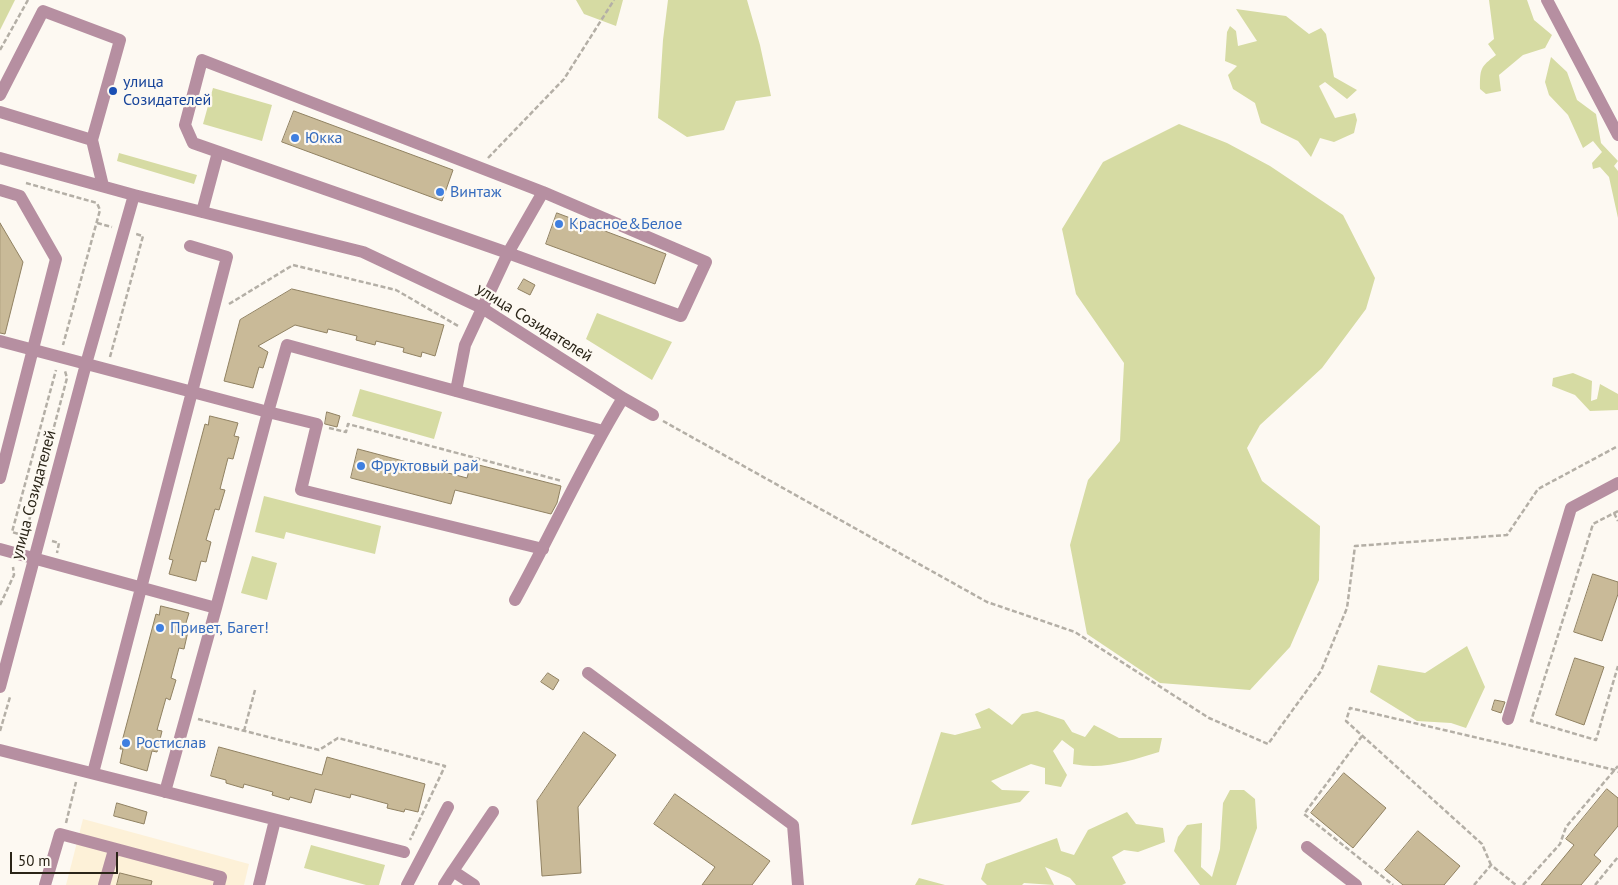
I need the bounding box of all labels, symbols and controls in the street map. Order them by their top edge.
place label: улица Созидателей [123,72,211,110]
marker: улица Созидателей [107,85,119,97]
place label: Юкка [305,128,343,148]
marker: Юкка [289,132,301,144]
place label: Винтаж [450,182,502,202]
marker: Винтаж [434,186,446,198]
place label: Красное&Белое [569,214,682,234]
marker: Красное&Белое [553,218,565,230]
street label: улица Созидателей [472,280,596,366]
street label: улица Созидателей [7,428,61,562]
place label: Фруктовый рай [371,456,479,476]
marker: Фруктовый рай [355,460,367,472]
place label: Привет, Багет! [170,618,269,638]
marker: Привет, Багет! [154,622,166,634]
place label: Ростислав [136,733,206,753]
marker: Ростислав [120,737,132,749]
scale bar [12,842,120,874]
text: 50 m [18,851,51,870]

